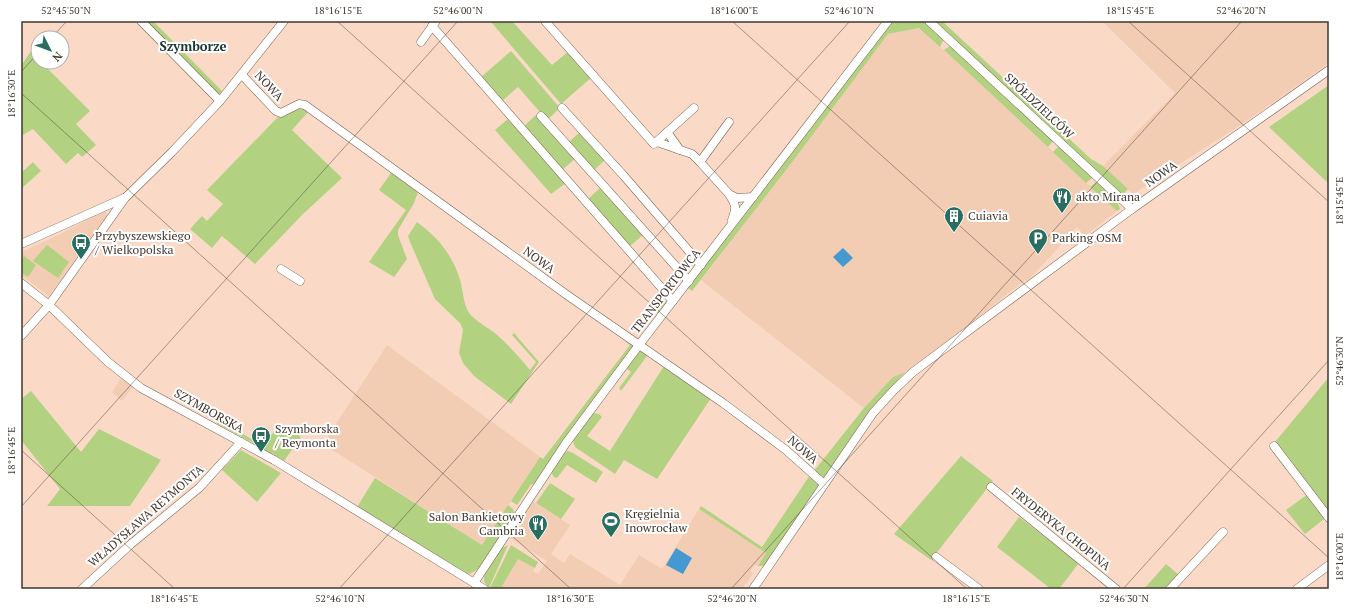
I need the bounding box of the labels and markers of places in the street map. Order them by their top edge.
restaurant icon: akto Mirana [1051,186,1073,214]
place label: akto Mirana [1076,189,1140,204]
building icon: Cuiavia [943,205,965,233]
place label: Cuiavia [968,208,1008,223]
parking icon: Parking OSM [1027,227,1049,255]
place label: Przybyszewskiego / Wielkopolska [94,228,191,257]
place label: Parking OSM [1052,230,1122,245]
bus stop icon: Przybyszewskiego / Wielkopolska [70,232,92,260]
place label: Szymborska / Reymonta [274,421,339,450]
bus stop icon: Szymborska / Reymonta [250,425,272,453]
place label: Kręgielnia Inowrocław [625,506,687,535]
place label: Salon Bankietowy Cambria [429,509,525,538]
sports icon: Kręgielnia Inowrocław [600,510,622,538]
restaurant icon: Salon Bankietowy Cambria [527,513,549,541]

